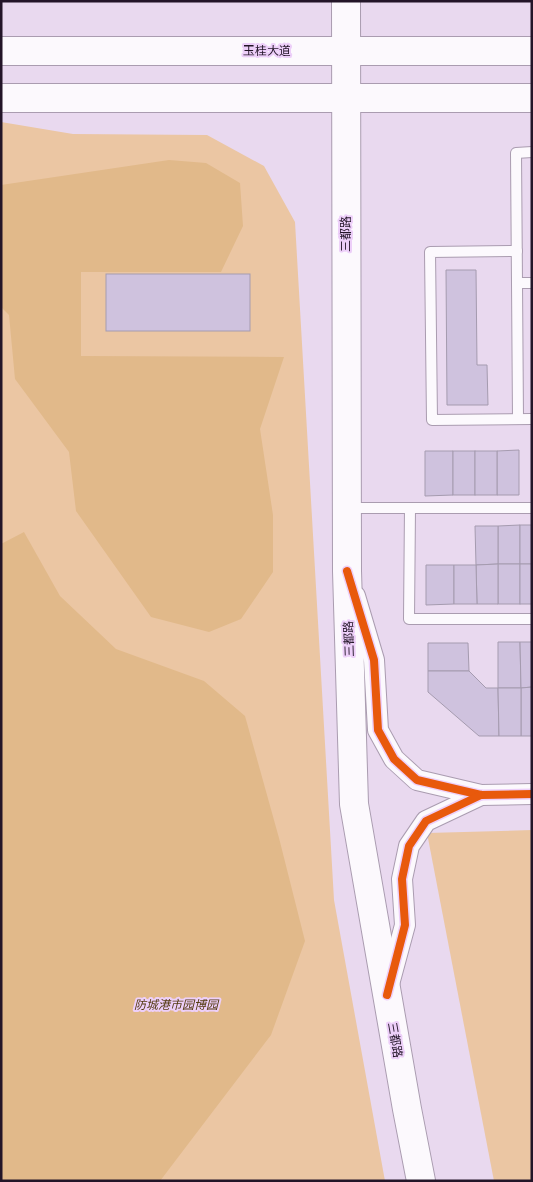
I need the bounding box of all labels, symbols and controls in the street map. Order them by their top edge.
street label: 玉桂大道 [243,43,291,58]
street label: 三都路 [338,216,353,252]
street label: 三都路 [340,621,357,657]
park label: 防城港市园博园 [134,997,220,1012]
street label: 三都路 [385,1021,406,1059]

